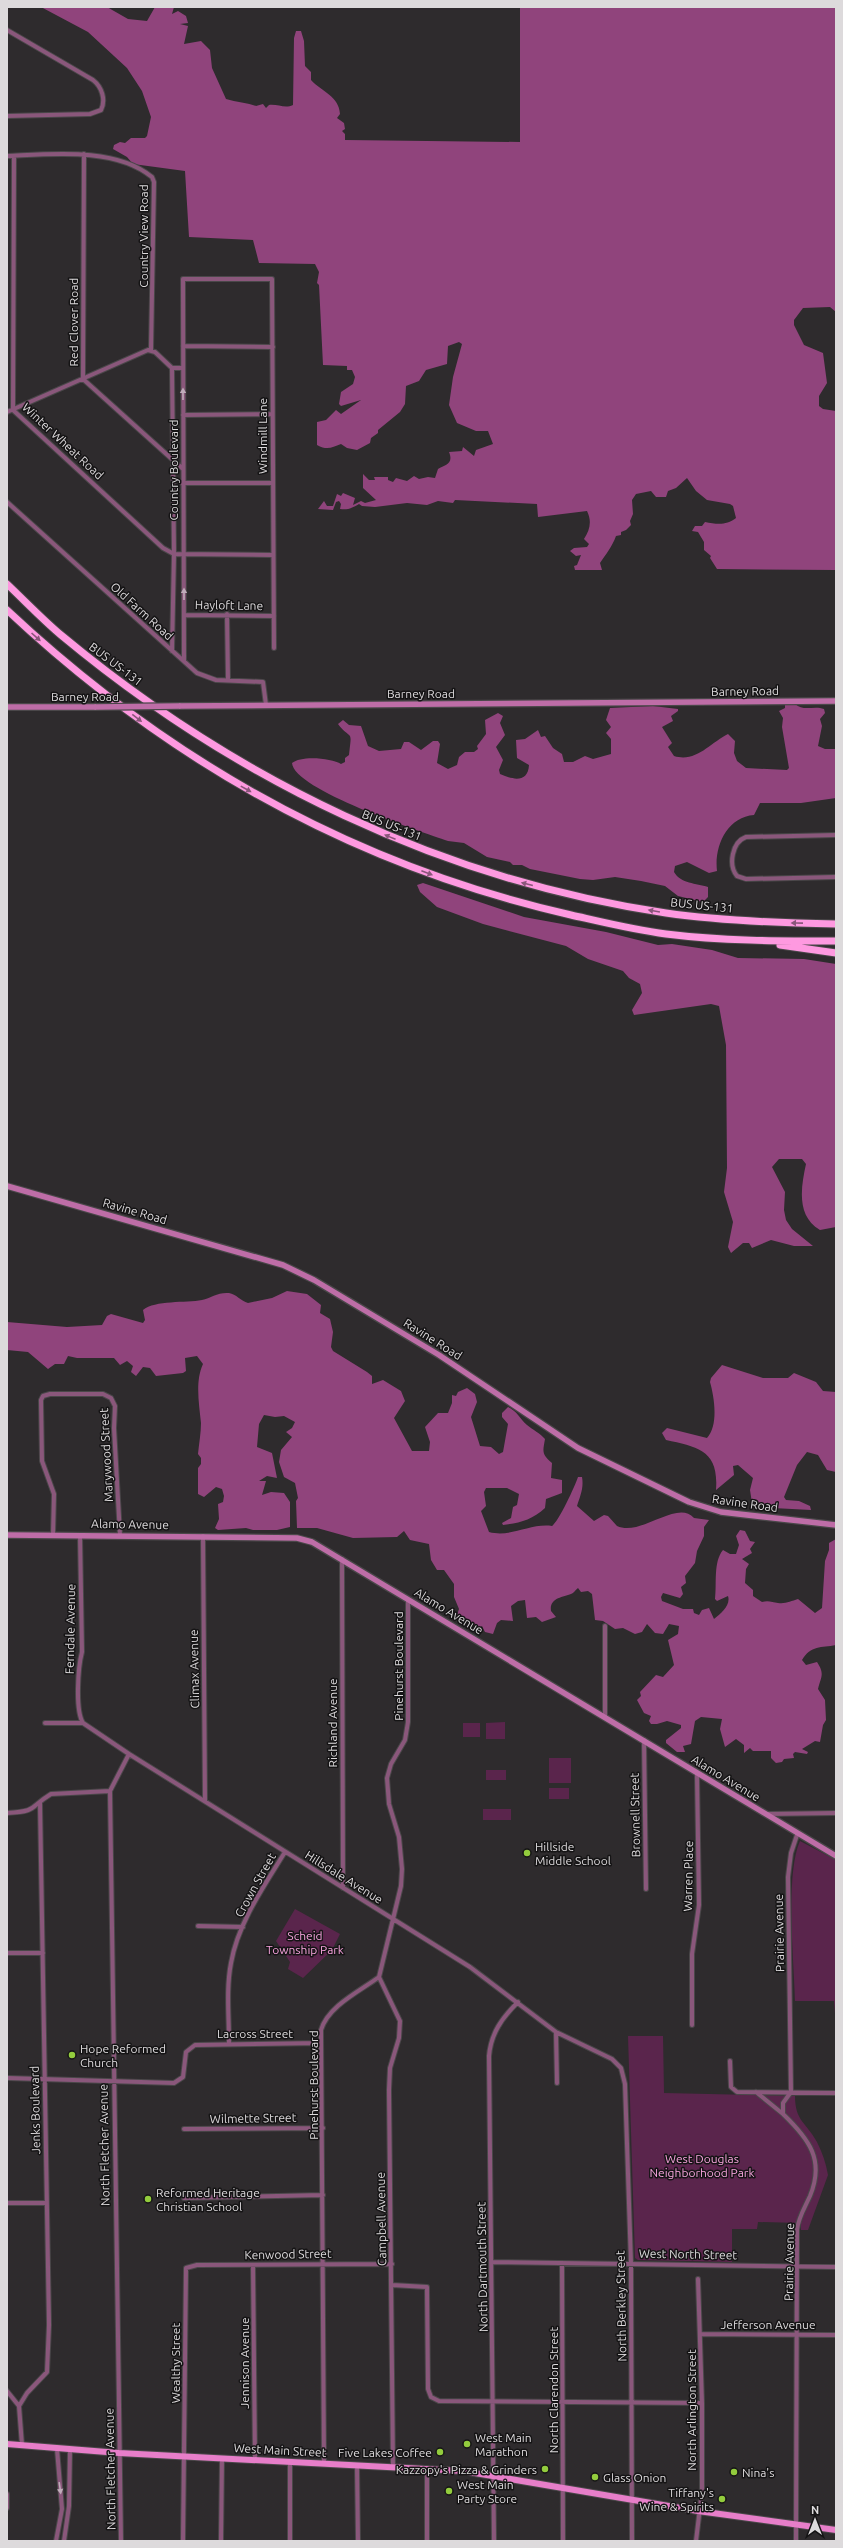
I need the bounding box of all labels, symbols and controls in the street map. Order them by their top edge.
street label: Country View Road [137,184,150,288]
street label: Red Clover Road [67,278,80,366]
one-way arrow [180,387,186,400]
street label: Windmill Lane [256,398,269,474]
street label: Winter Wheat Road [20,400,106,482]
street label: Country Boulevard [167,420,180,520]
street label: Old Farm Road [108,580,176,642]
one-way arrow [181,587,187,600]
street label: Hayloft Lane [195,598,263,612]
one-way arrow [30,632,41,641]
street label: BUS US-131 [87,640,145,688]
street label: Barney Road [711,684,779,698]
street label: Barney Road [387,687,455,700]
street label: Barney Road [51,690,119,703]
one-way arrow [131,714,142,722]
one-way arrow [240,785,252,792]
street label: BUS US-131 [360,807,424,843]
one-way arrow [385,834,396,840]
one-way arrow [422,870,434,876]
one-way arrow [520,880,533,886]
street label: BUS US-131 [670,895,734,915]
one-way arrow [648,907,660,913]
one-way arrow [790,920,803,926]
street label: Ravine Road [101,1196,169,1226]
street label: Ravine Road [401,1316,465,1362]
street label: Marywood Street [97,1407,115,1502]
street label: Ravine Road [711,1492,779,1514]
street label: Alamo Avenue [91,1517,169,1531]
street label: Ferndale Avenue [63,1584,77,1674]
street label: Alamo Avenue [412,1585,486,1637]
street label: Pinehurst Boulevard [392,1611,405,1721]
street label: Climax Avenue [187,1629,201,1709]
street label: Richland Avenue [326,1678,339,1768]
street label: Alamo Avenue [689,1752,763,1804]
street label: Brownell Street [628,1772,642,1857]
place label: Hillside Middle School [535,1840,611,1867]
street label: Warren Place [681,1840,695,1912]
street label: Hillsdale Avenue [303,1848,385,1906]
marker: Hillside Middle School [522,1848,532,1858]
street label: Crown Street [232,1850,278,1919]
street label: Prairie Avenue [772,1894,786,1972]
park label: Scheid Township Park [266,1929,344,1956]
street label: Lacross Street [217,2027,293,2040]
street label: Pinehurst Boulevard [307,2030,320,2140]
place label: Hope Reformed Church [80,2042,166,2069]
marker: Hope Reformed Church [67,2050,77,2060]
street label: Jenks Boulevard [28,2066,42,2154]
street label: North Fletcher Avenue [96,2084,112,2206]
street label: Wilmette Street [210,2111,297,2125]
park label: West Douglas Neighborhood Park [650,2152,754,2179]
street label: Campbell Avenue [374,2172,388,2266]
place label: Reformed Heritage Christian School [156,2186,260,2213]
marker: Reformed Heritage Christian School [143,2194,153,2204]
street label: North Dartmouth Street [474,2201,490,2332]
street label: Prairie Avenue [782,2223,796,2301]
street label: Kenwood Street [244,2247,332,2261]
street label: West North Street [639,2247,737,2261]
street label: North Berkley Street [614,2250,628,2362]
street label: Jennison Avenue [238,2317,251,2409]
street label: Jefferson Avenue [720,2318,816,2331]
street label: Wealthy Street [169,2323,182,2403]
street label: North Clarendon Street [547,2327,560,2453]
street label: North Arlington Street [685,2349,698,2471]
street label: North Fletcher Avenue [102,2408,118,2530]
place label: West Main Marathon [475,2431,532,2458]
marker: West Main Marathon [462,2439,472,2449]
street label: West Main Street [233,2441,327,2459]
place label: Five Lakes Coffee [338,2446,432,2459]
marker: Five Lakes Coffee [435,2447,445,2457]
place label: Kazzopy's Pizza & Grinders [396,2463,537,2476]
marker: Kazzopy's Pizza & Grinders [540,2464,550,2474]
place label: Nina's [742,2466,774,2479]
marker: Nina's [729,2467,739,2477]
place label: Glass Onion [603,2471,666,2484]
marker: Glass Onion [590,2472,600,2482]
place label: West Main Party Store [457,2478,517,2505]
one-way arrow [57,2482,63,2494]
marker: West Main Party Store [444,2486,454,2496]
place label: Tiffany's Wine & Spirits [639,2486,714,2513]
marker: Tiffany's Wine & Spirits [717,2494,727,2504]
north arrow [795,2500,835,2540]
text: N [811,2504,819,2516]

